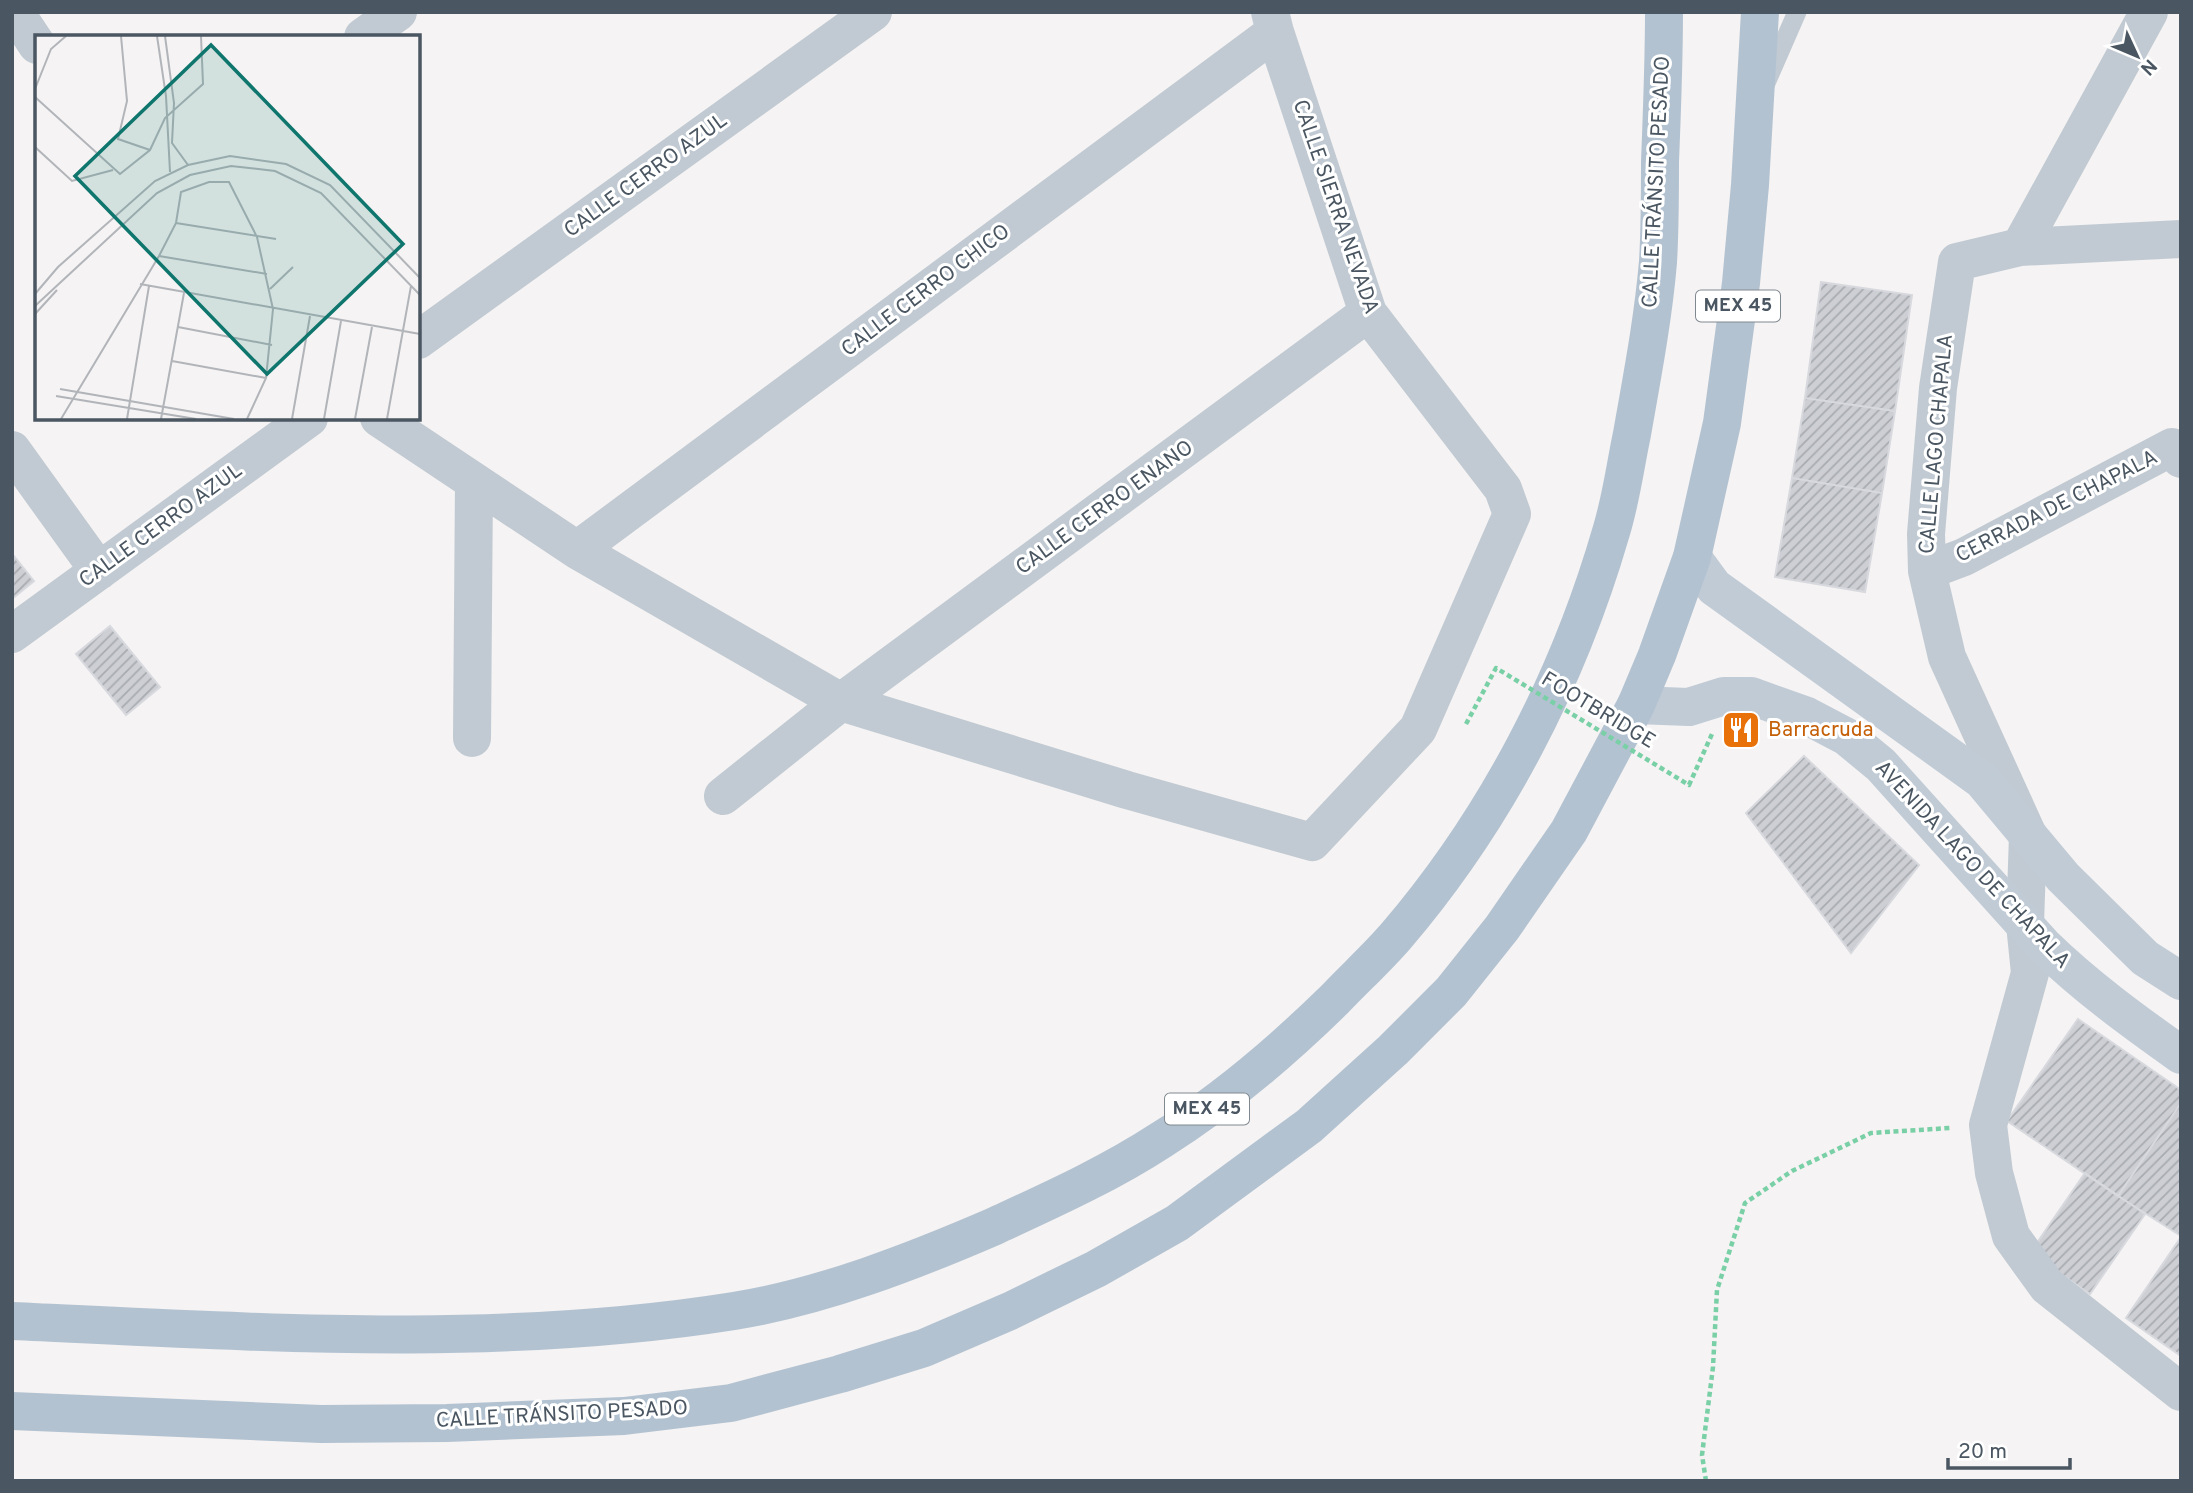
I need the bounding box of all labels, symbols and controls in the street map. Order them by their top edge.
north arrow [2102,21,2172,91]
inset map [35,35,420,420]
text: N [2134,53,2161,80]
street label: CALLE TRÁNSITO PESADO [1636,55,1677,309]
street label: CALLE SIERRA NEVADA [1286,96,1384,318]
street label: CALLE CERRO AZUL [559,108,733,244]
street label: CALLE CERRO CHICO [836,219,1016,363]
road number: MEX 45 [1696,290,1780,322]
street label: CALLE LAGO CHAPALA [1914,333,1960,555]
street label: CALLE CERRO ENANO [1011,435,1199,581]
street label: CERRADA DE CHAPALA [1951,444,2163,570]
street label: CALLE CERRO AZUL [74,458,248,594]
street label: FOOTBRIDGE [1536,666,1660,756]
restaurant icon: Barracruda [1720,709,1762,751]
place label: Barracruda [1768,717,1874,744]
street label: AVENIDA LAGO DE CHAPALA [1868,755,2076,975]
road number: MEX 45 [1165,1093,1249,1124]
street label: CALLE TRÁNSITO PESADO [435,1394,689,1435]
scale bar [1948,1426,2070,1470]
text: 20 m [1958,1439,2007,1466]

